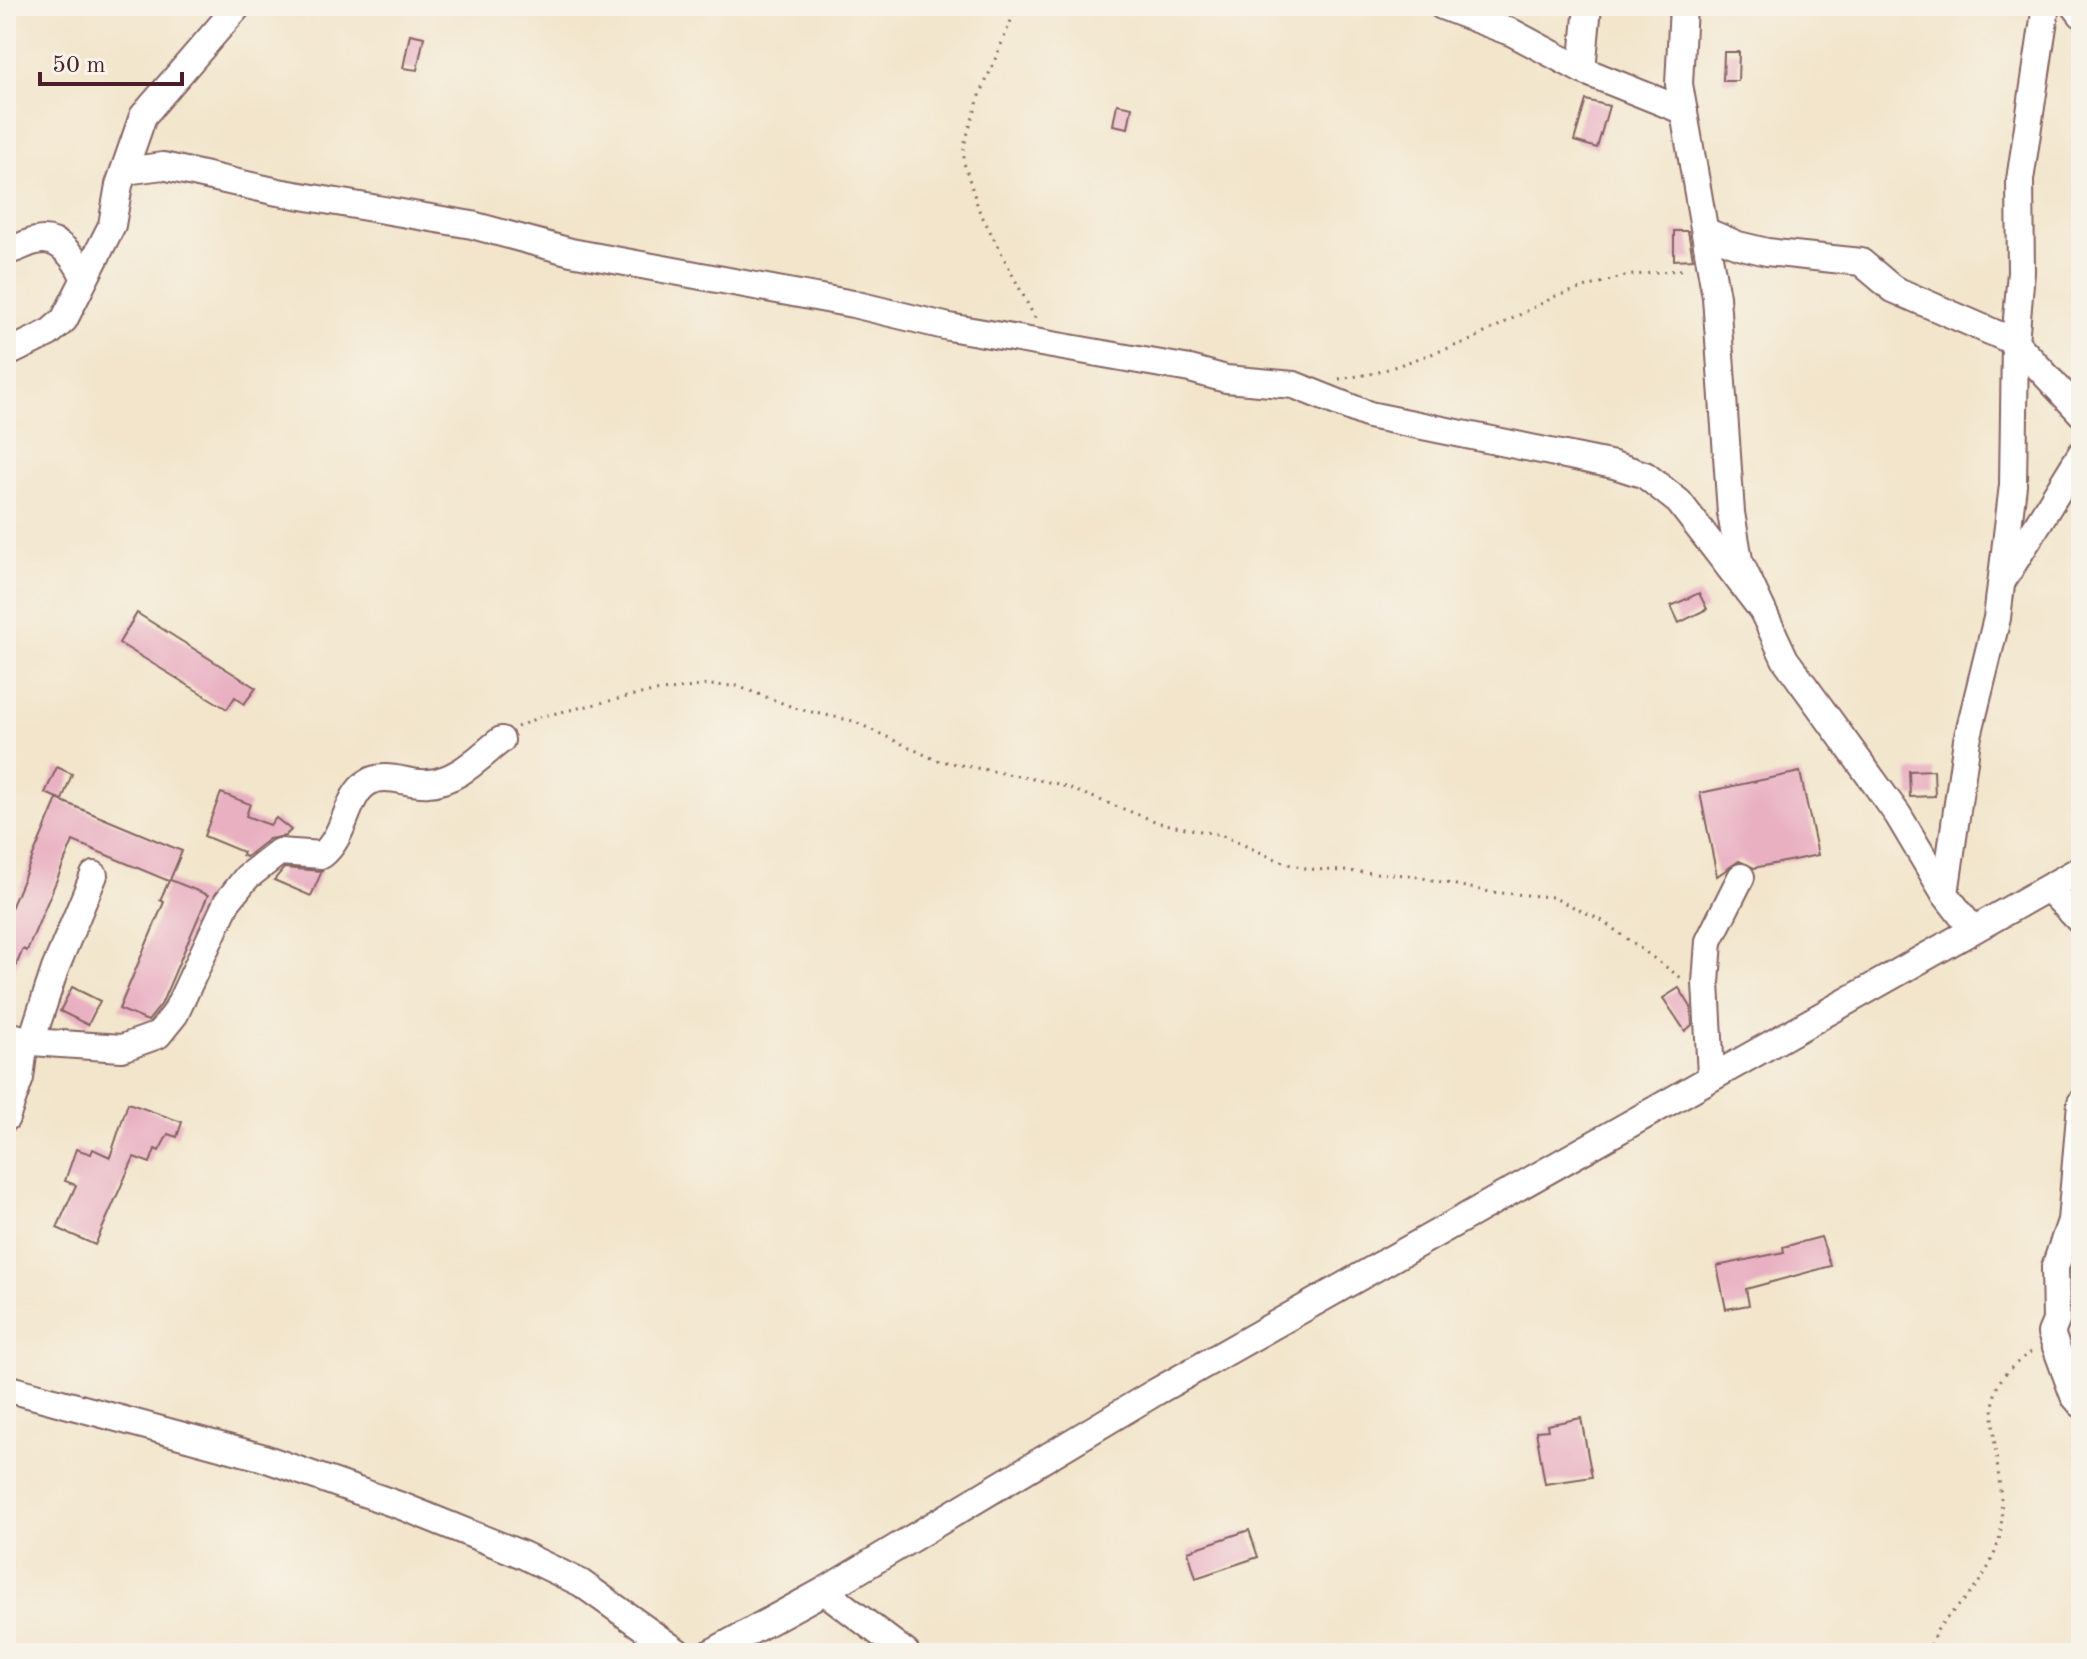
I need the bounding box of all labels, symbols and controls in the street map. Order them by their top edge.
scale bar [40,36,182,86]
text: 50 m [52,54,106,78]

